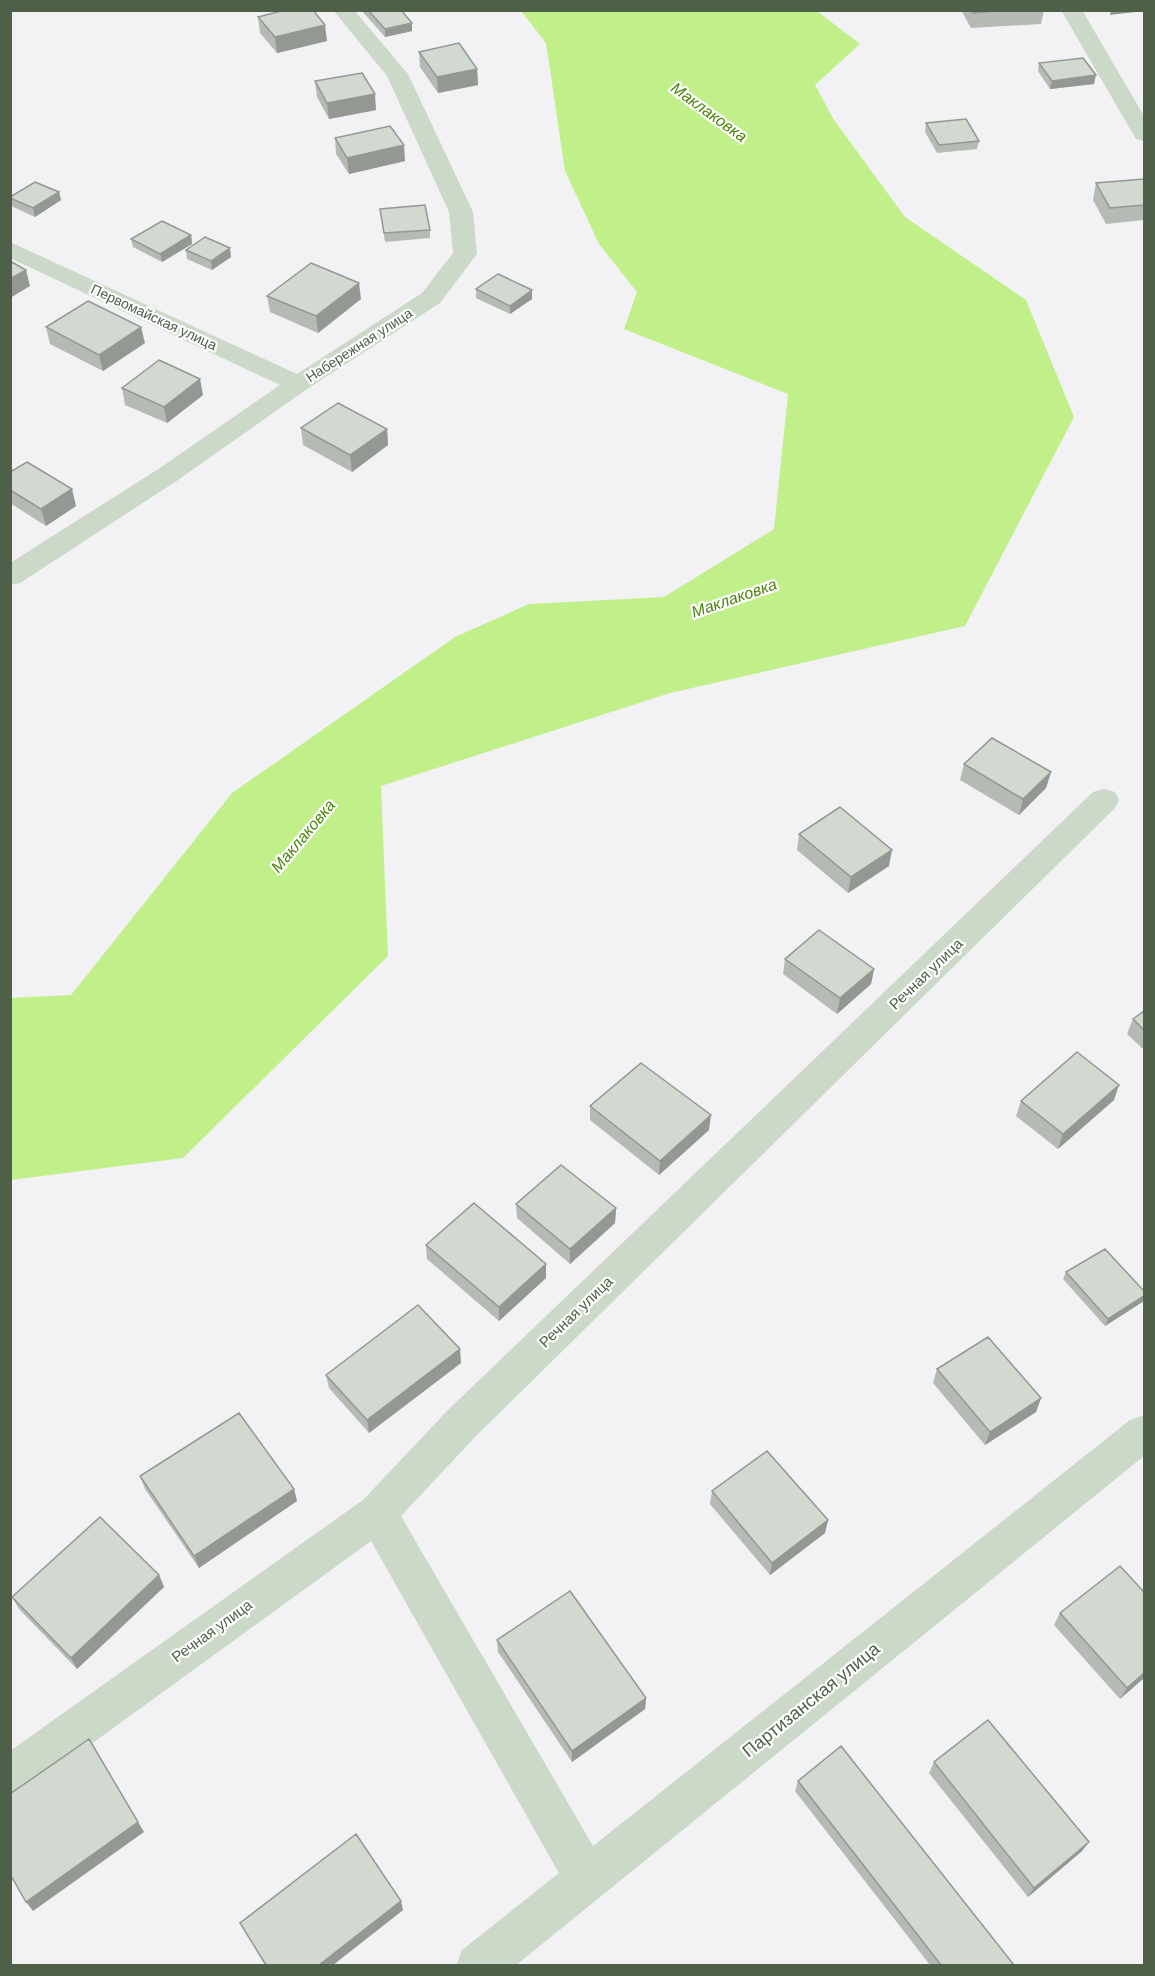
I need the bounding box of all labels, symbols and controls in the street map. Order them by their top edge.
water label: Маклаковка [667,77,751,147]
street label: Первомайская улица [88,280,220,354]
street label: Набережная улица [302,304,416,386]
water label: Маклаковка [688,574,780,622]
water label: Маклаковка [266,795,340,877]
street label: Речная улица [885,933,968,1014]
street label: Речная улица [535,1271,618,1352]
street label: Речная улица [168,1595,257,1667]
street label: Партизанская улица [737,1636,886,1763]

